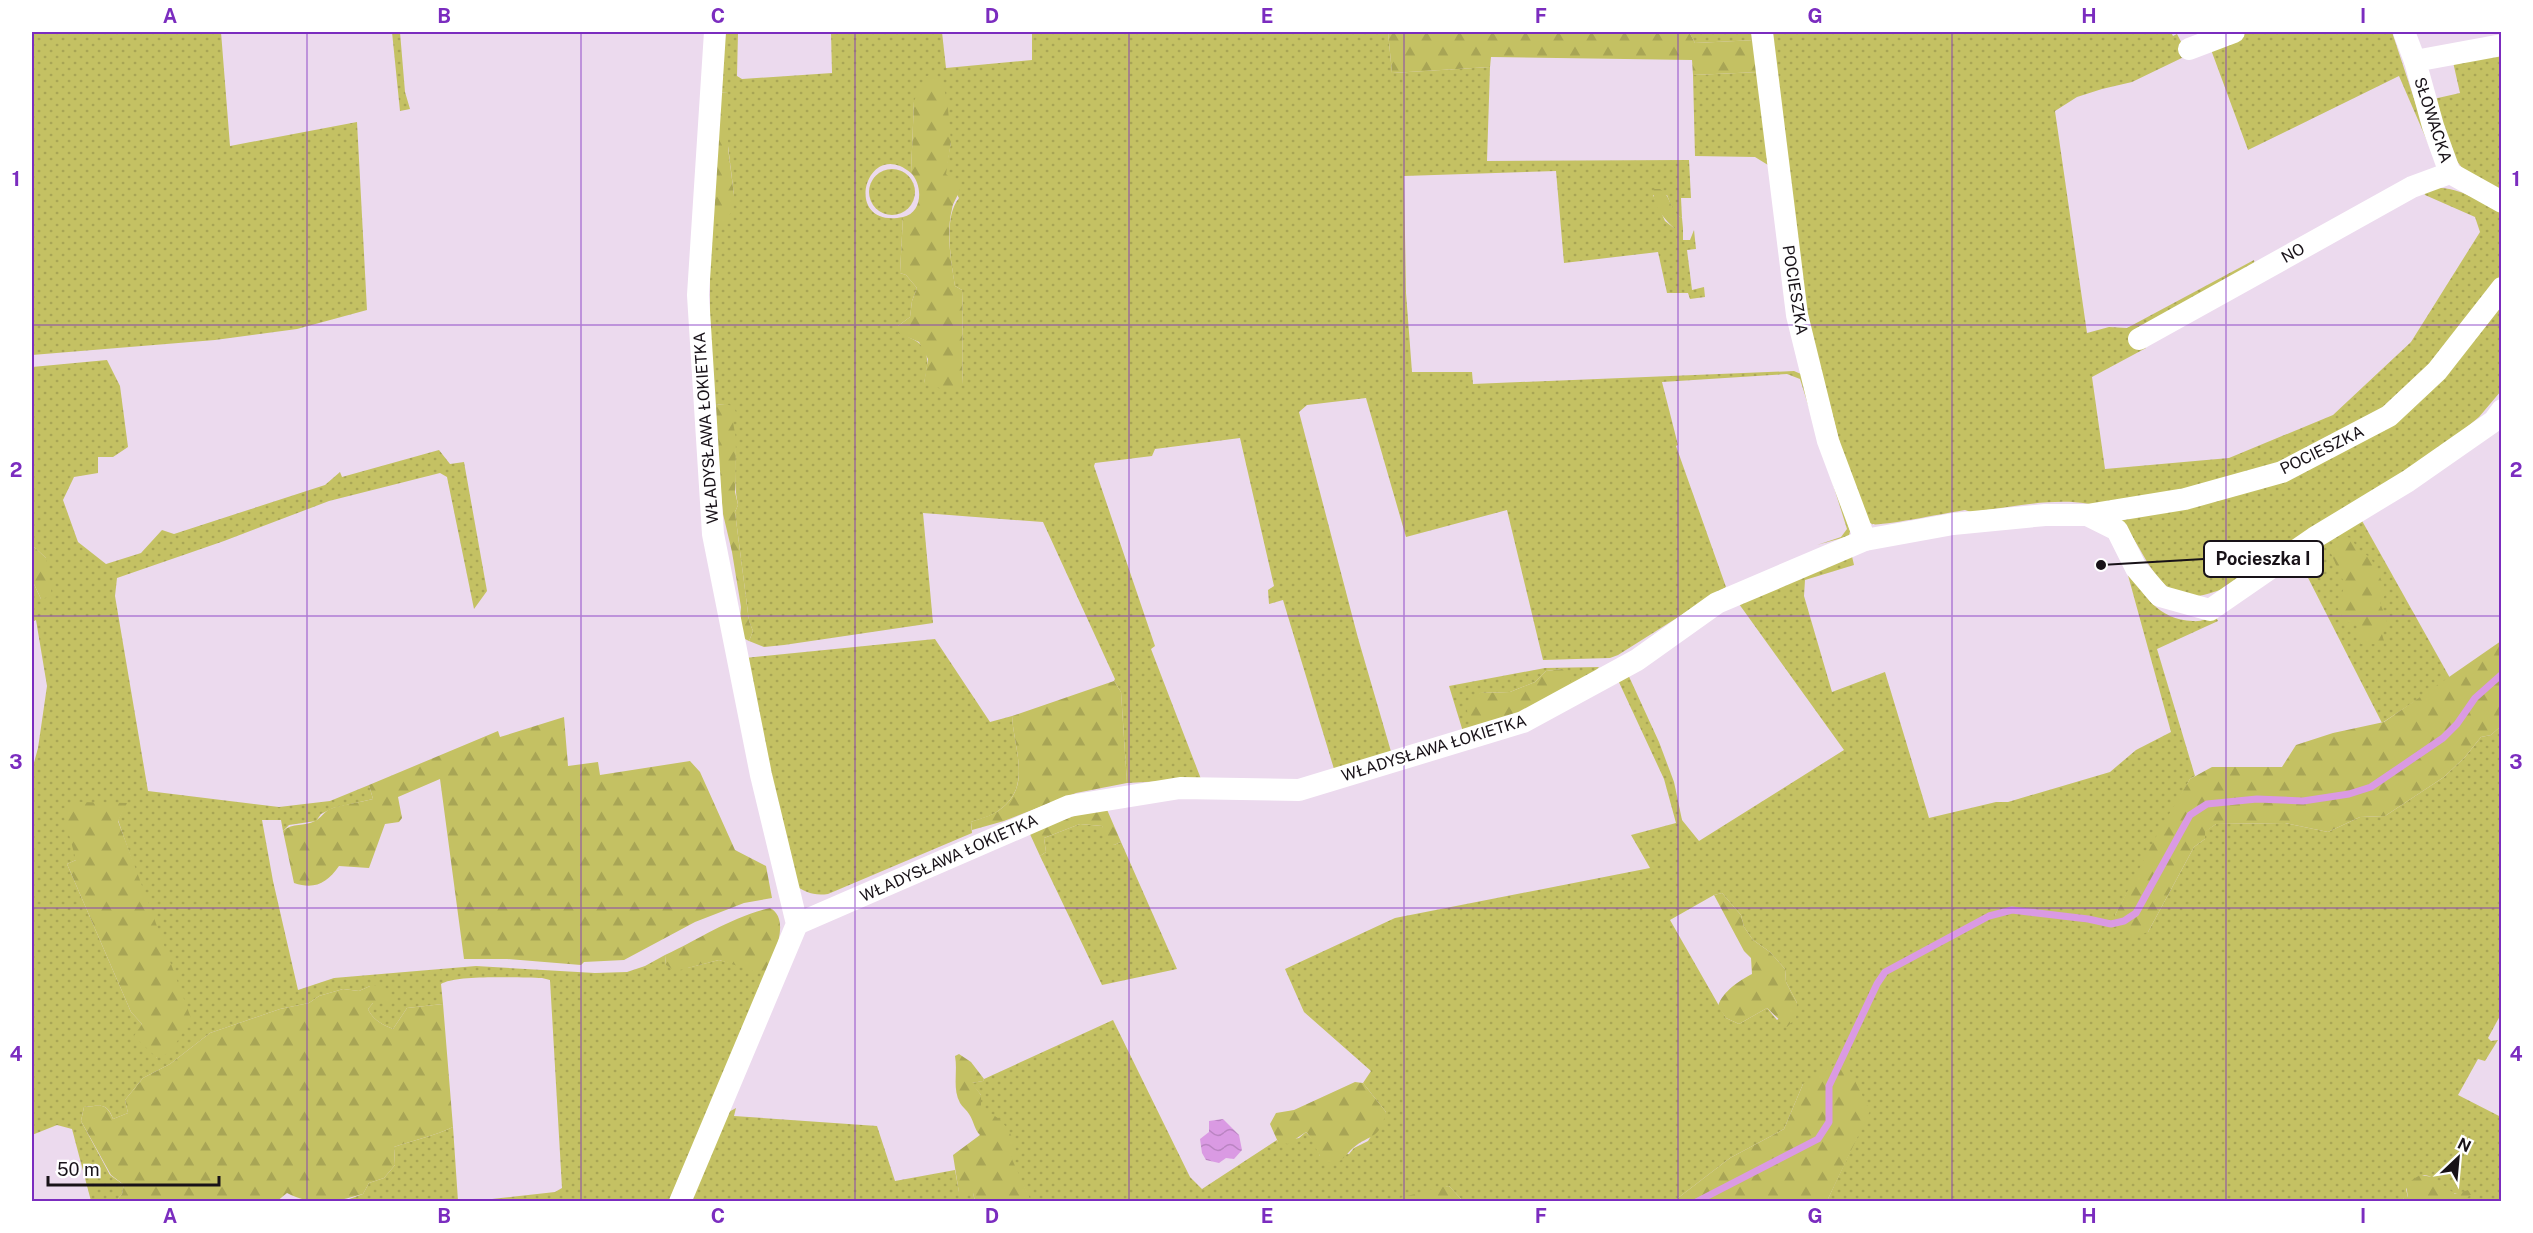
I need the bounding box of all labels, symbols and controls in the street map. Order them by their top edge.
text: A [163,4,177,28]
text: B [437,4,451,28]
text: C [711,4,725,28]
text: D [985,4,999,28]
text: E [1261,4,1273,28]
text: F [1535,4,1547,28]
text: G [1807,4,1823,28]
text: H [2081,4,2097,28]
text: I [2360,4,2366,28]
street label: SŁOWACKA [2410,75,2456,165]
text: 1 [12,167,20,191]
text: 1 [2512,167,2520,191]
street label: NO [2278,239,2308,267]
street label: POCIESZKA [1779,244,1811,336]
street label: WŁADYSŁAWA ŁOKIETKA [690,331,722,525]
street label: POCIESZKA [2277,422,2367,478]
text: 2 [10,458,22,482]
text: 2 [2510,458,2522,482]
callout: Pocieszka I [2204,541,2323,577]
text: Pocieszka I [2216,548,2310,569]
street label: WŁADYSŁAWA ŁOKIETKA [1339,711,1529,785]
text: 3 [9,750,23,774]
text: 3 [2509,750,2523,774]
street label: WŁADYSŁAWA ŁOKIETKA [857,810,1041,906]
text: 4 [9,1042,23,1066]
text: 4 [2509,1042,2523,1066]
north arrow [2428,1128,2488,1188]
text: N [2455,1134,2474,1156]
scale bar [48,1149,219,1187]
text: 50 m [57,1159,100,1180]
text: A [163,1204,177,1228]
text: B [437,1204,451,1228]
text: C [711,1204,725,1228]
text: D [985,1204,999,1228]
text: E [1261,1204,1273,1228]
text: F [1535,1204,1547,1228]
text: G [1807,1204,1823,1228]
text: H [2081,1204,2097,1228]
text: I [2360,1204,2366,1228]

